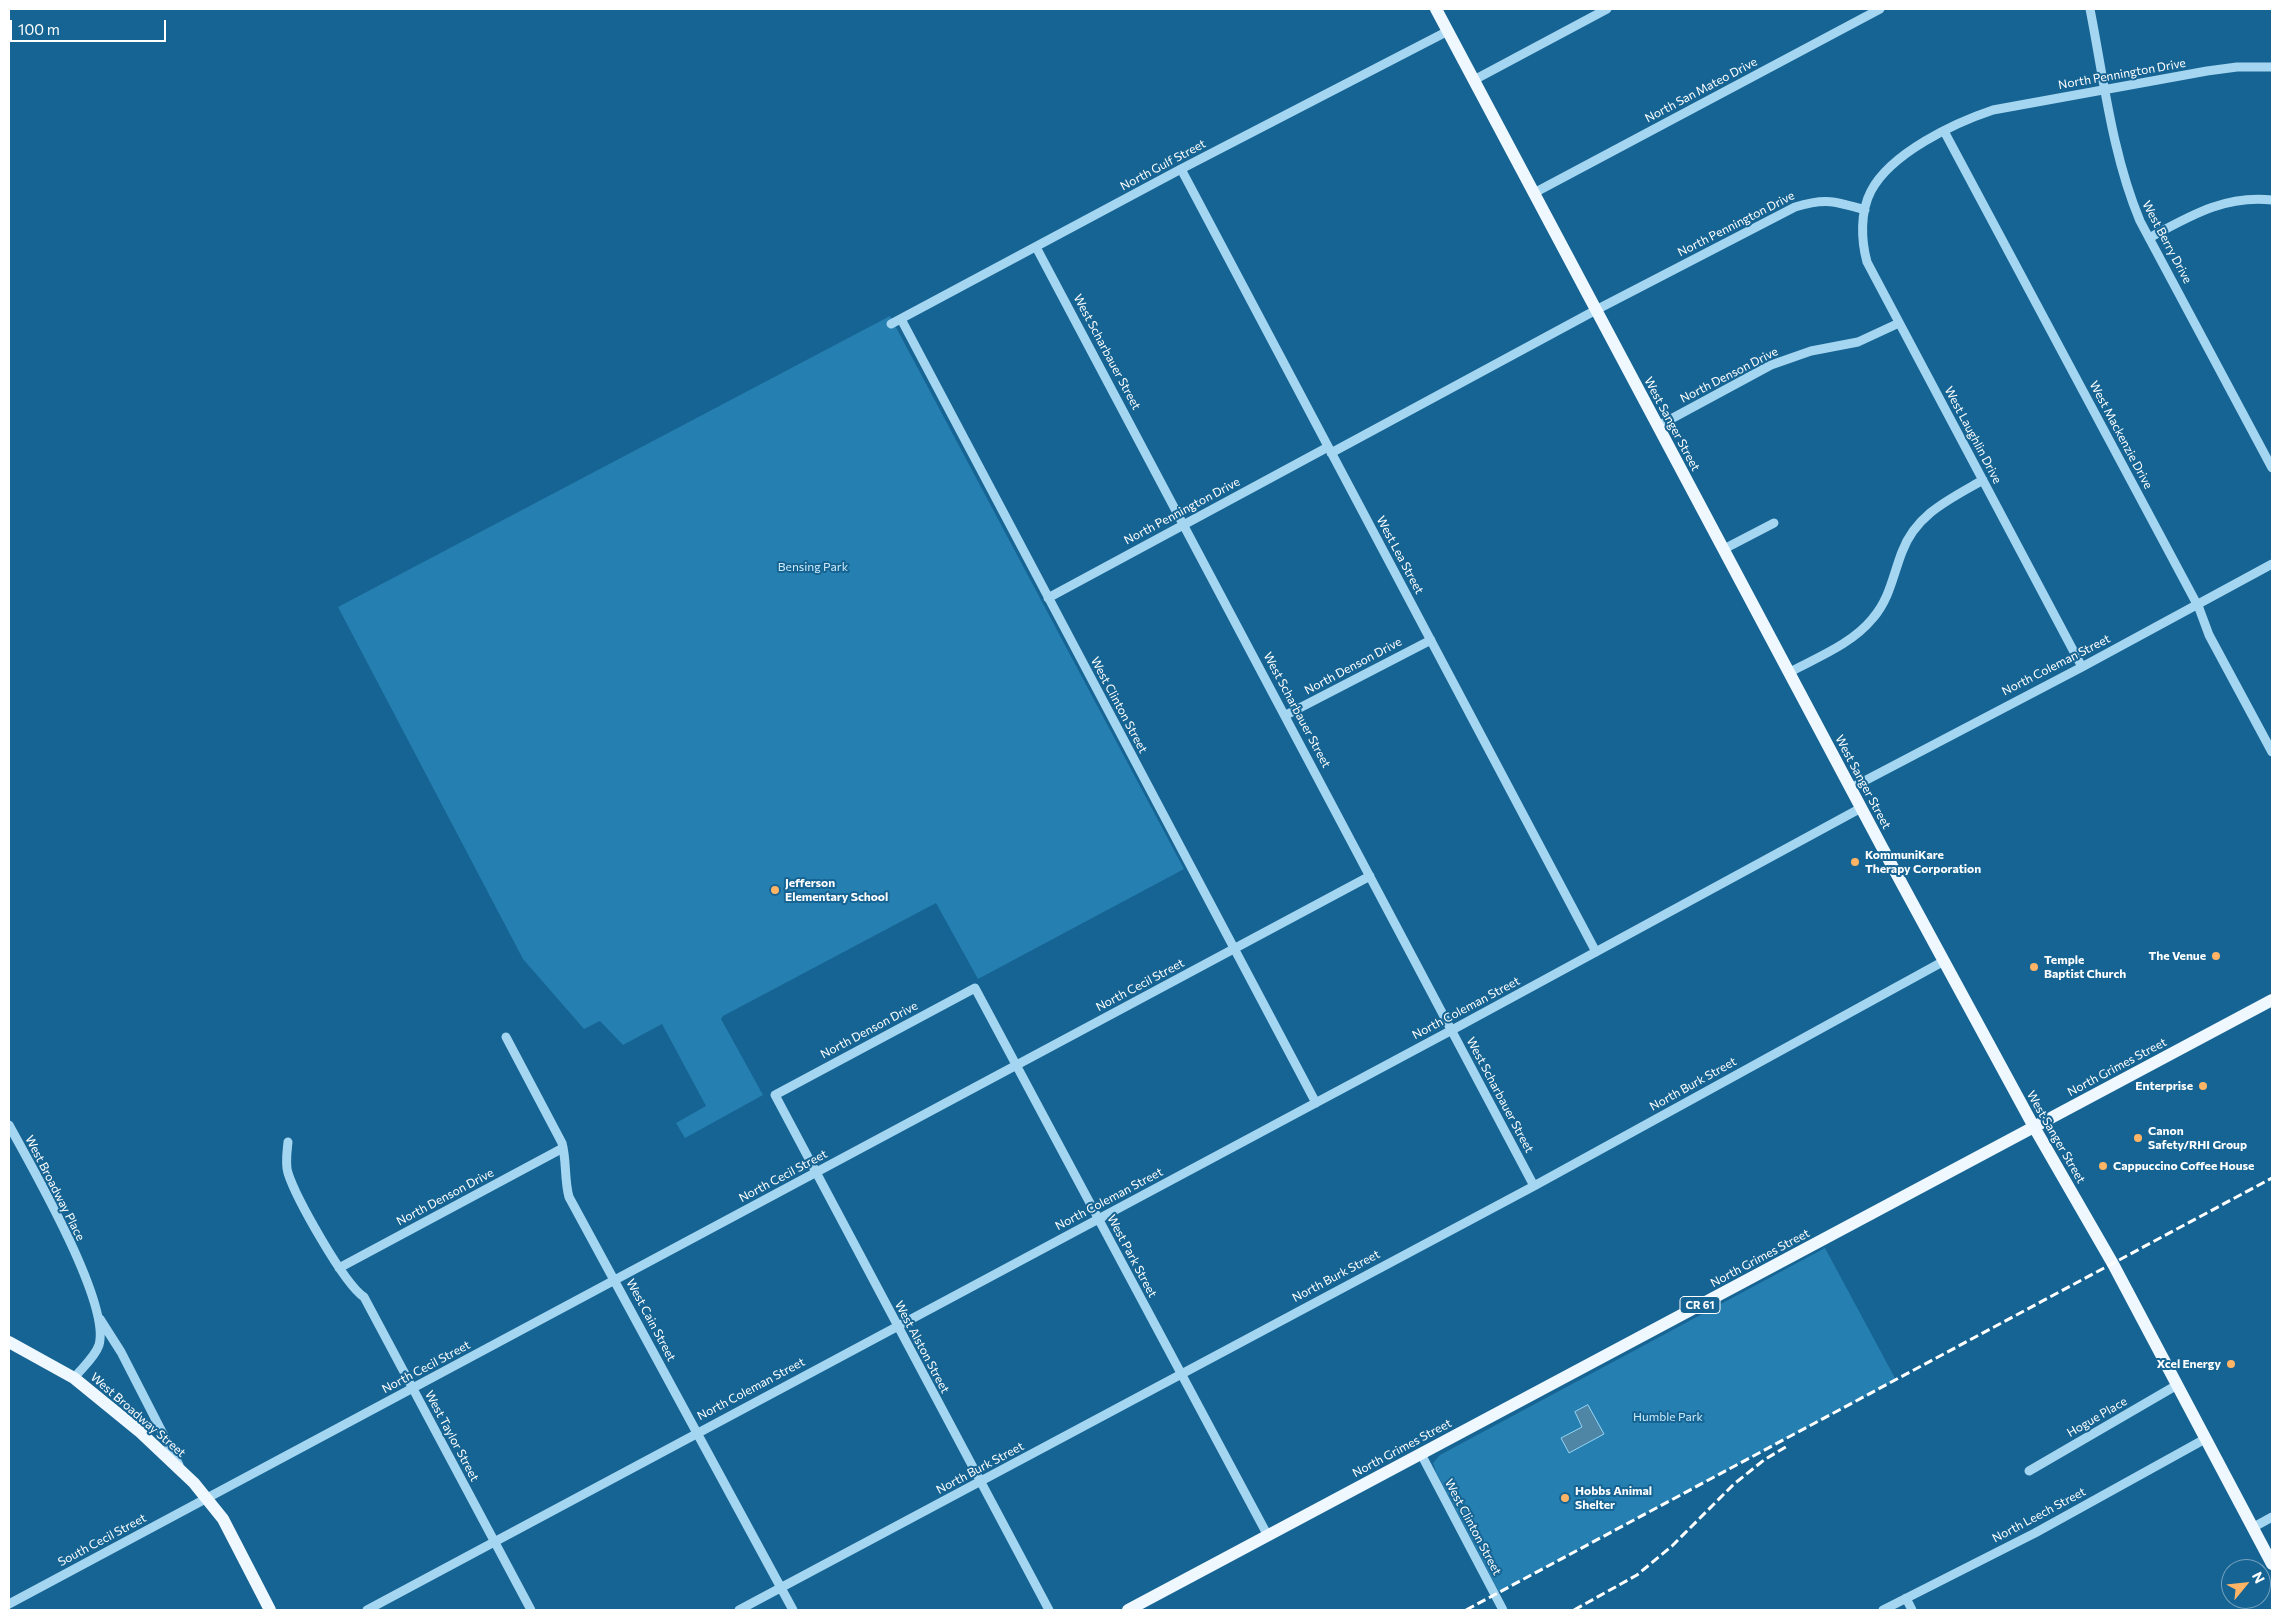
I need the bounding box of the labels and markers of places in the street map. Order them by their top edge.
place label: KommuniKare Therapy Corporation [1865,848,1981,876]
marker: KommuniKare Therapy Corporation [1849,856,1861,868]
place label: Jefferson Elementary School [785,876,888,904]
marker: Jefferson Elementary School [769,884,781,896]
place label: The Venue [2149,949,2206,963]
marker: The Venue [2210,950,2222,962]
place label: Temple Baptist Church [2044,953,2126,981]
marker: Temple Baptist Church [2028,961,2040,973]
place label: Enterprise [2135,1079,2193,1093]
marker: Enterprise [2197,1080,2209,1092]
place label: Canon Safety/RHI Group [2148,1124,2247,1152]
marker: Canon Safety/RHI Group [2132,1132,2144,1144]
place label: Cappuccino Coffee House [2113,1159,2254,1173]
marker: Cappuccino Coffee House [2097,1160,2109,1172]
place label: Xcel Energy [2157,1357,2221,1371]
marker: Xcel Energy [2225,1358,2237,1370]
place label: Hobbs Animal Shelter [1575,1484,1652,1512]
marker: Hobbs Animal Shelter [1559,1492,1571,1504]

